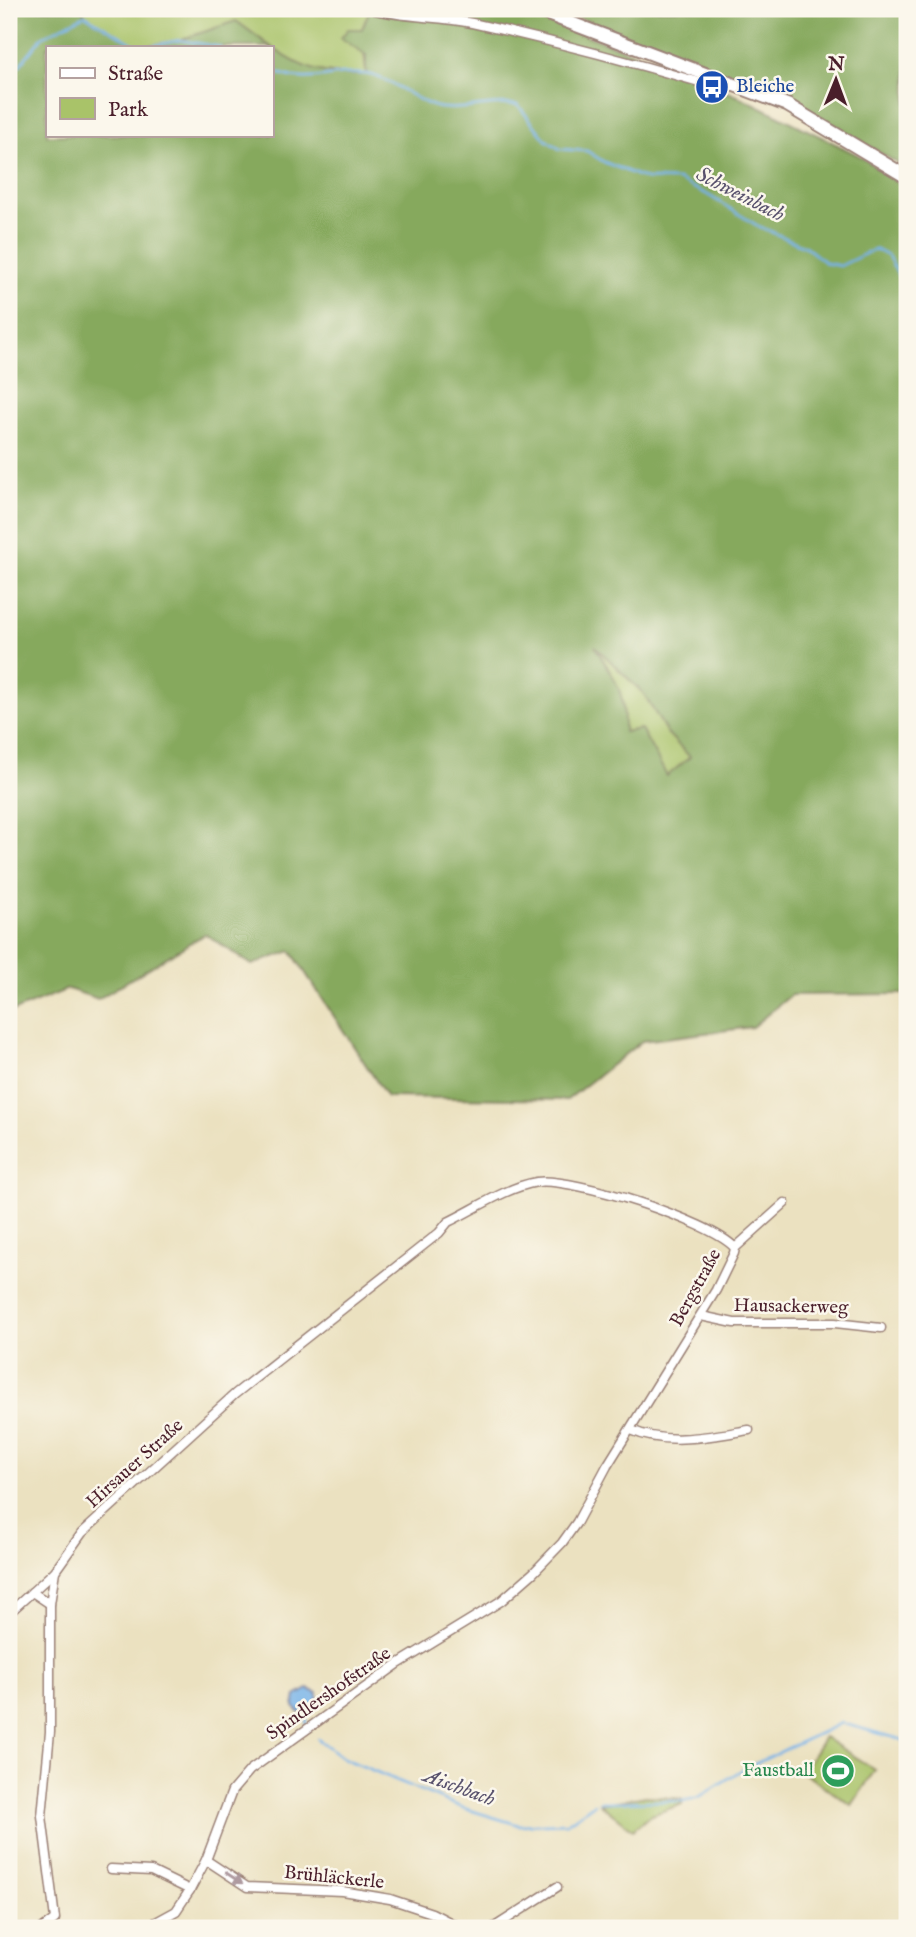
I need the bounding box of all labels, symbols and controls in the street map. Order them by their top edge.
legend [46,46,273,136]
north arrow [800,46,870,116]
text: N [827,53,845,77]
text: Straße [108,61,164,88]
bus stop icon: Bleiche [693,68,731,106]
place label: Bleiche [736,75,795,99]
text: Park [108,97,149,124]
water label: Schweinbach [691,161,789,229]
street label: Bergstraße [665,1245,727,1331]
street label: Hausackerweg [733,1294,849,1320]
street label: Hirsauer Straße [81,1414,189,1514]
street label: Spindlershofstraße [262,1642,396,1746]
sports icon: Faustball [819,1752,857,1790]
place label: Faustball [742,1759,815,1783]
water label: Aischbach [418,1762,499,1813]
street label: Brühläckerle [283,1861,386,1895]
one-way arrow [224,1871,243,1884]

